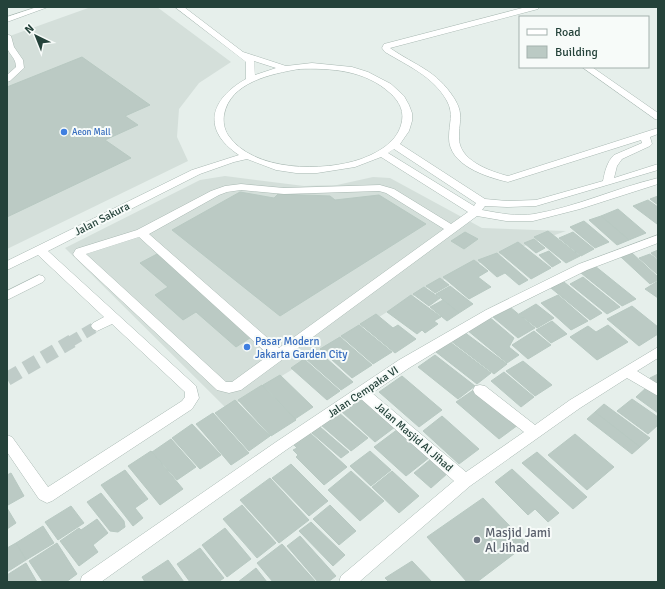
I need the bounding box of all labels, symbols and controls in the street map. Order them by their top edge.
north arrow [16,16,56,56]
legend [519,16,649,68]
text: N [22,22,37,36]
text: Road [555,25,581,40]
text: Building [555,45,598,60]
marker: Aeon Mall [59,127,69,137]
place label: Aeon Mall [72,127,111,138]
street label: Jalan Sakura [72,199,132,238]
place label: Pasar Modern Jakarta Garden City [255,335,348,361]
marker: Pasar Modern Jakarta Garden City [242,342,252,352]
street label: Jalan Cempaka VI [325,363,401,421]
street label: Jalan Masjid Al Jihad [373,400,456,474]
place label: Masjid Jami Al Jihad [485,525,551,556]
marker: Masjid Jami Al Jihad [472,535,482,545]

